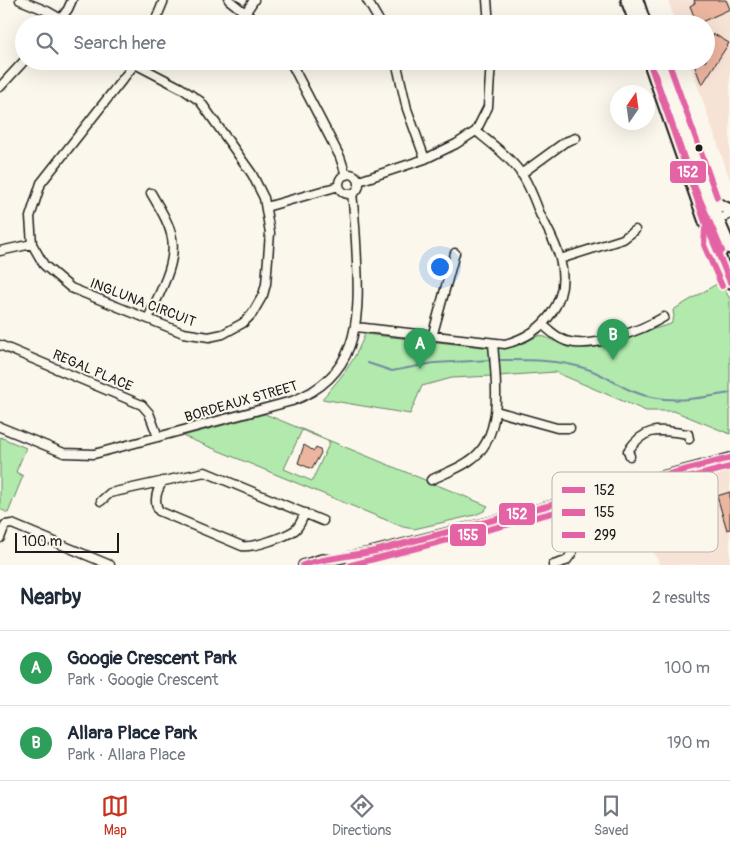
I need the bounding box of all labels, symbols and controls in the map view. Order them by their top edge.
search box [15,15,715,70]
icon: search [33,29,61,57]
text: Search here [73,31,166,55]
north arrow [610,85,655,130]
unlabelled marker [694,143,704,153]
line badge: 152 [669,160,707,184]
text: 152 [678,164,699,181]
your location [427,254,453,280]
street label: INGLUNA CIRCUIT [88,275,198,331]
pin: B [597,319,629,360]
pin: A [404,328,436,369]
street label: REGAL PLACE [50,346,135,395]
street label: BORDEAUX STREET [183,377,300,426]
legend [552,472,718,552]
text: 152 [594,482,615,499]
line badge: 152 [498,502,536,526]
text: 155 [594,504,615,521]
text: 152 [507,506,528,523]
line badge: 155 [449,523,487,547]
text: 155 [458,527,479,544]
text: 299 [594,527,616,544]
scale bar [15,530,119,553]
text: 100 m [22,533,62,550]
text: Nearby [20,584,81,611]
text: 2 results [652,588,710,608]
text: Googie Crescent Park [67,646,237,670]
text: A [31,658,41,678]
text: 100 m [664,658,710,678]
text: Park · Googie Crescent [67,670,219,690]
text: Allara Place Park [67,721,197,745]
text: B [31,733,41,753]
text: 190 m [667,733,710,753]
text: Park · Allara Place [67,745,185,765]
tab: Map [101,792,129,839]
tab: Directions [332,792,391,839]
tab: Saved [594,792,629,839]

